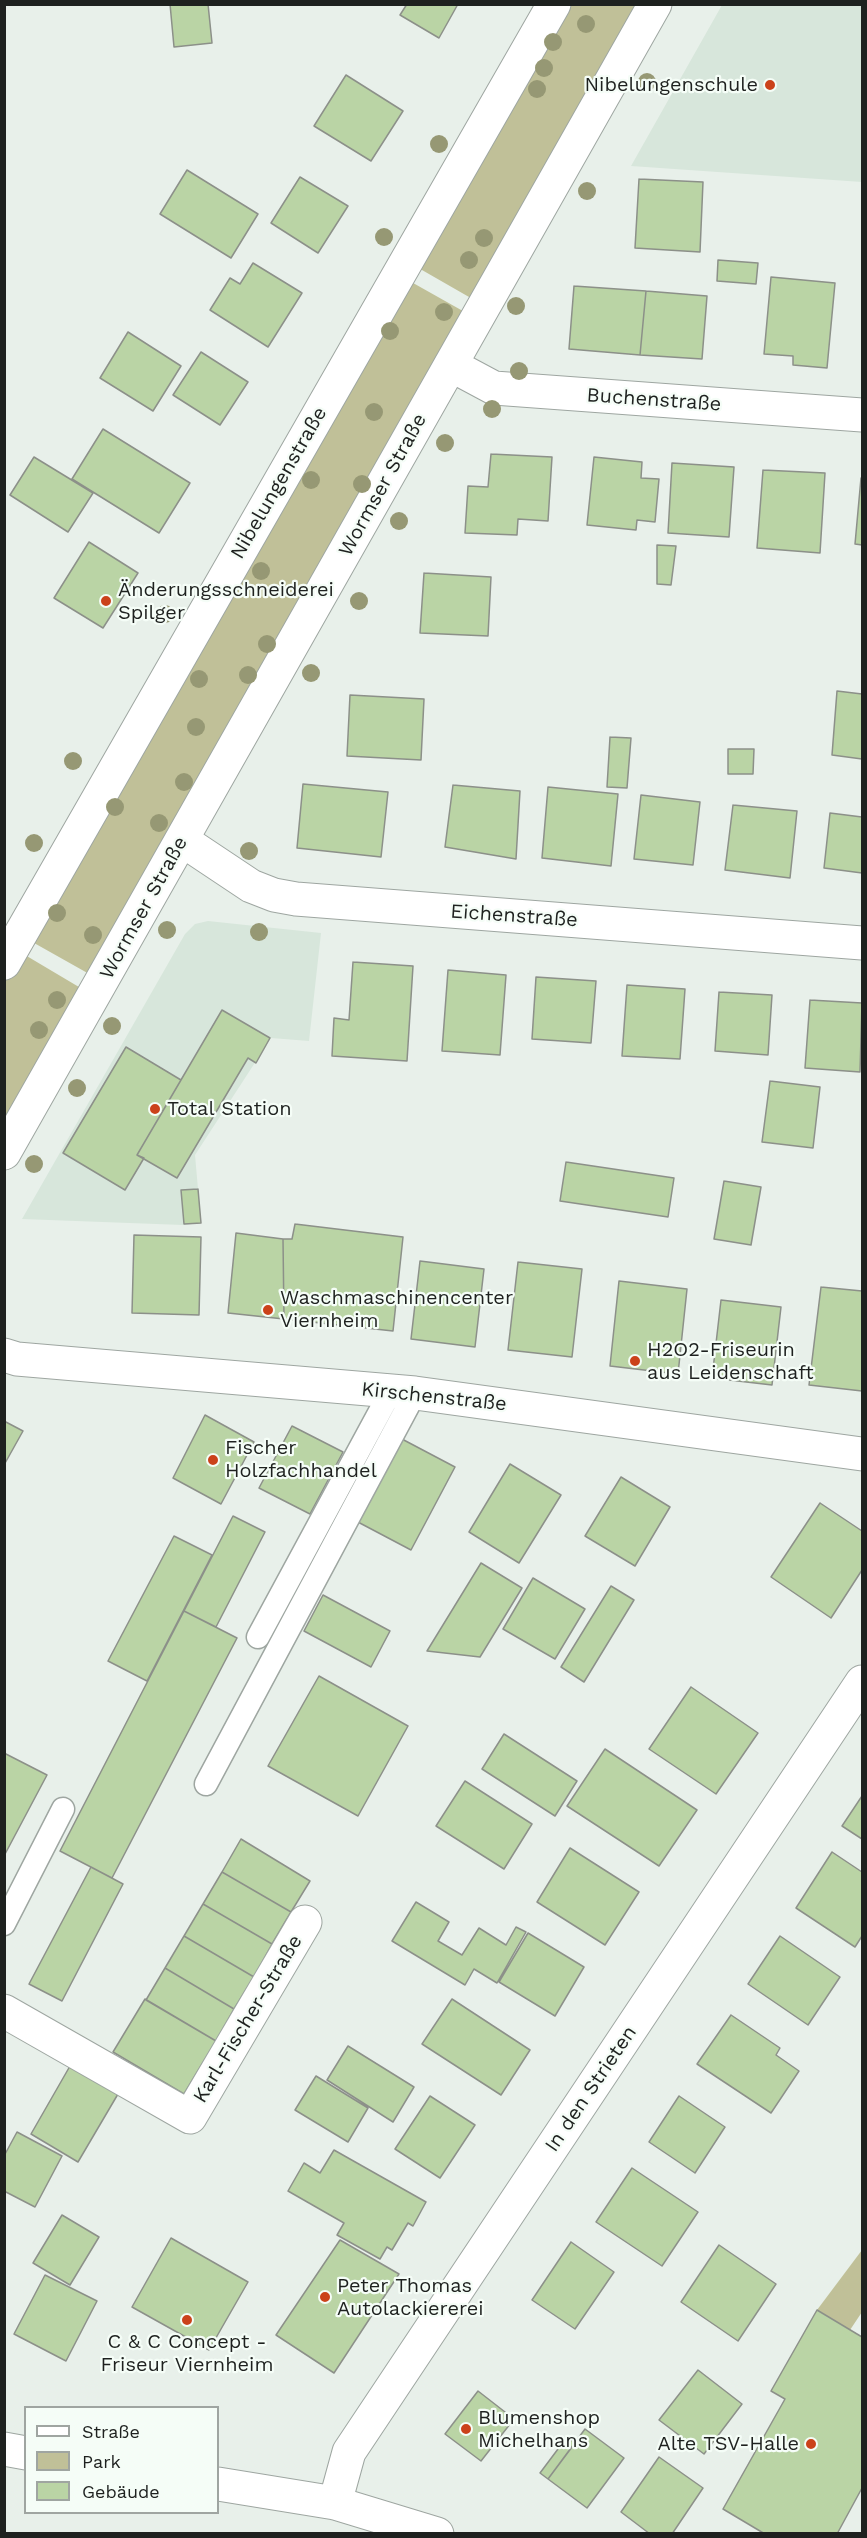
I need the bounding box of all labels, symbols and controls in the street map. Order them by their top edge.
place label: Nibelungenschule [584,73,758,97]
marker: Nibelungenschule [763,78,777,92]
street label: Buchenstraße [586,383,722,417]
street label: Nibelungenstraße [226,403,332,563]
street label: Wormser Straße [334,410,432,560]
place label: Änderungsschneiderei Spilger [118,578,334,625]
marker: Änderungsschneiderei Spilger [99,594,113,608]
street label: Wormser Straße [95,833,193,983]
street label: Eichenstraße [450,900,578,932]
place label: Total Station [167,1097,292,1121]
marker: Total Station [148,1102,162,1116]
place label: Waschmaschinencenter Viernheim [280,1286,513,1333]
marker: Waschmaschinencenter Viernheim [261,1303,275,1317]
place label: H2O2-Friseurin aus Leidenschaft [647,1338,814,1385]
marker: H2O2-Friseurin aus Leidenschaft [628,1354,642,1368]
street label: Kirschenstraße [360,1377,508,1417]
place label: Fischer Holzfachhandel [225,1436,377,1483]
marker: Fischer Holzfachhandel [206,1453,220,1467]
street label: Karl-Fischer-Straße [188,1931,308,2107]
street label: In den Strieten [540,2022,642,2156]
place label: Peter Thomas Autolackiererei [337,2274,484,2321]
marker: Peter Thomas Autolackiererei [318,2290,332,2304]
marker: C & C Concept - Friseur Viernheim [180,2313,194,2327]
place label: C & C Concept - Friseur Viernheim [101,2330,273,2377]
legend [24,2406,219,2514]
place label: Blumenshop Michelhans [478,2406,600,2453]
text: Straße [82,2421,140,2442]
marker: Blumenshop Michelhans [459,2422,473,2436]
place label: Alte TSV-Halle [658,2432,799,2456]
marker: Alte TSV-Halle [804,2437,818,2451]
text: Park [82,2451,121,2472]
text: Gebäude [82,2481,160,2502]

